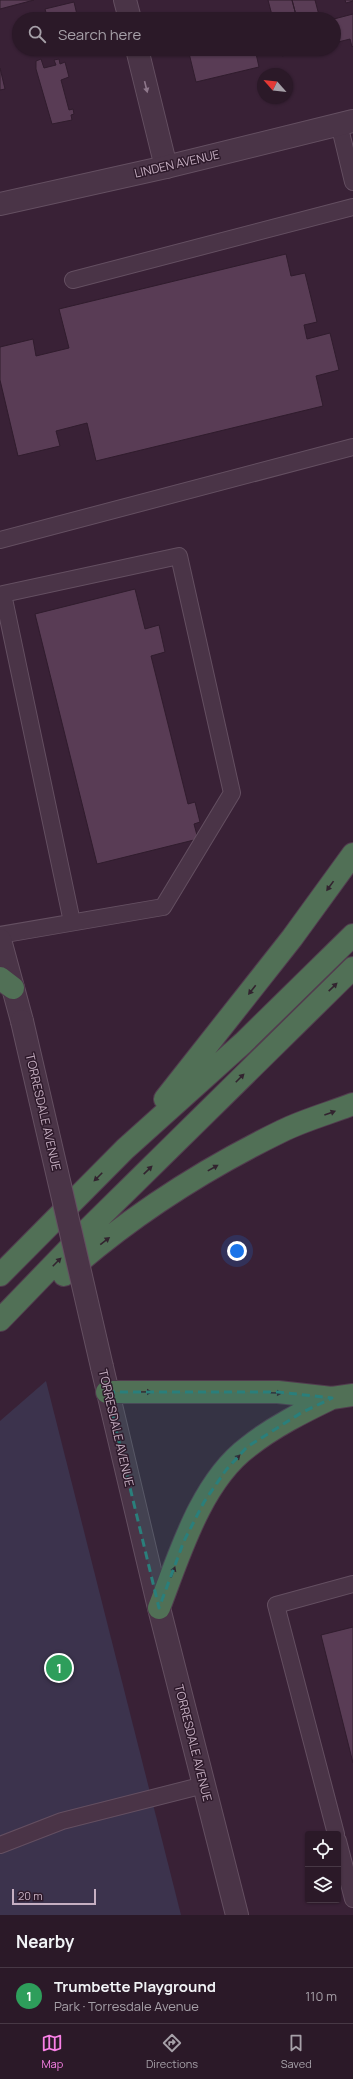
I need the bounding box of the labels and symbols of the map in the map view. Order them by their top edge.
north arrow [257,68,293,104]
one-way arrow [144,81,150,93]
street label: LINDEN AVENUE [133,145,221,182]
one-way arrow [326,881,334,891]
one-way arrow [328,982,338,992]
one-way arrow [247,984,256,995]
street label: TORRESDALE AVENUE [22,1052,65,1172]
one-way arrow [235,1073,245,1083]
one-way arrow [325,1109,337,1115]
one-way arrow [143,1165,153,1175]
one-way arrow [207,1165,219,1172]
one-way arrow [93,1172,103,1182]
one-way arrow [100,1236,111,1245]
your location [227,1241,247,1261]
one-way arrow [52,1257,62,1267]
street label: TORRESDALE AVENUE [95,1368,138,1488]
one-way arrow [140,1389,153,1395]
one-way arrow [270,1389,282,1396]
one-way arrow [231,1454,240,1464]
one-way arrow [170,1565,176,1577]
pin: 1 [46,1653,72,1683]
street label: TORRESDALE AVENUE [171,1683,216,1803]
scale bar [12,1887,96,1906]

